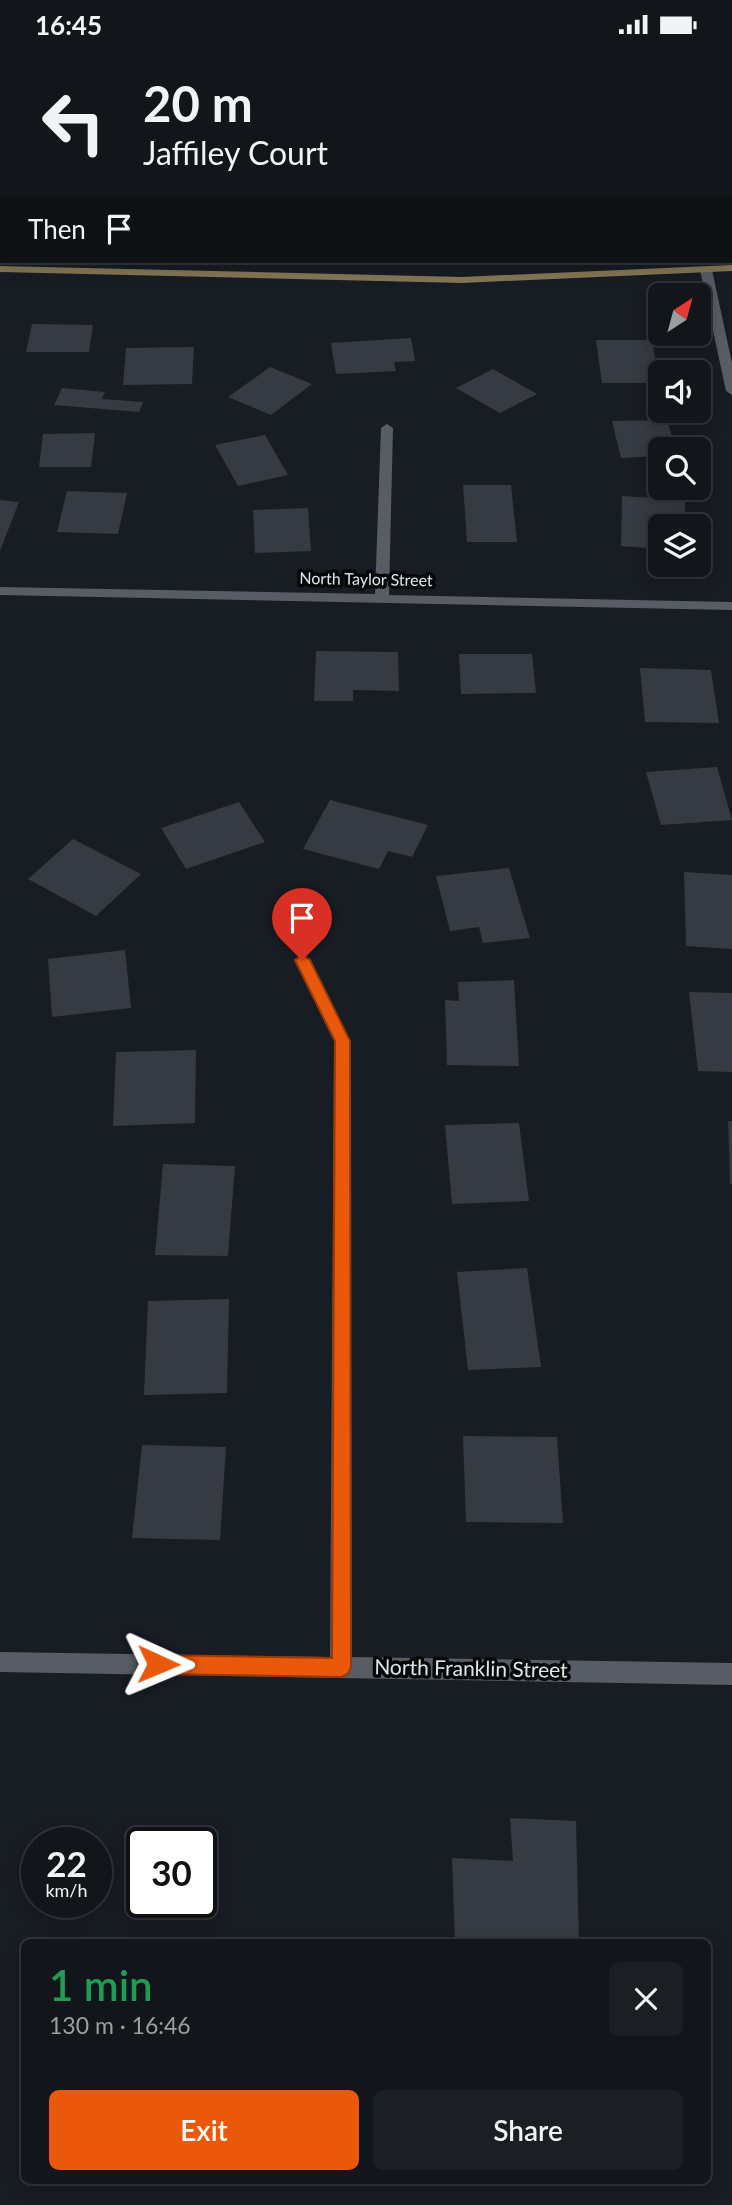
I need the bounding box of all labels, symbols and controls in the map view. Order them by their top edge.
text: 16:45 [35,9,102,41]
text: 20 m [143,74,253,132]
icon: left [28,77,119,168]
text: Jaffiley Court [143,133,328,172]
icon: arrive [100,210,138,248]
text: Then [28,213,86,245]
north arrow [648,283,710,347]
map controls [648,283,711,577]
button: sound [648,360,711,423]
button: search [648,437,711,500]
button: layers [648,514,711,577]
street label: North Taylor Street [299,568,433,589]
pin [272,888,332,960]
icon: arrive [283,899,321,937]
position arrow [121,1627,195,1701]
street label: North Franklin Street [374,1653,568,1682]
speed limit sign: 30 [126,1827,217,1918]
text: 22 [46,1842,87,1884]
text: km/h [45,1879,88,1901]
text: 1 min [49,1960,153,2010]
button: close [609,1962,683,2036]
text: 130 m · 16:46 [49,2011,191,2039]
button: Exit [49,2090,359,2170]
button: Share [373,2090,683,2170]

